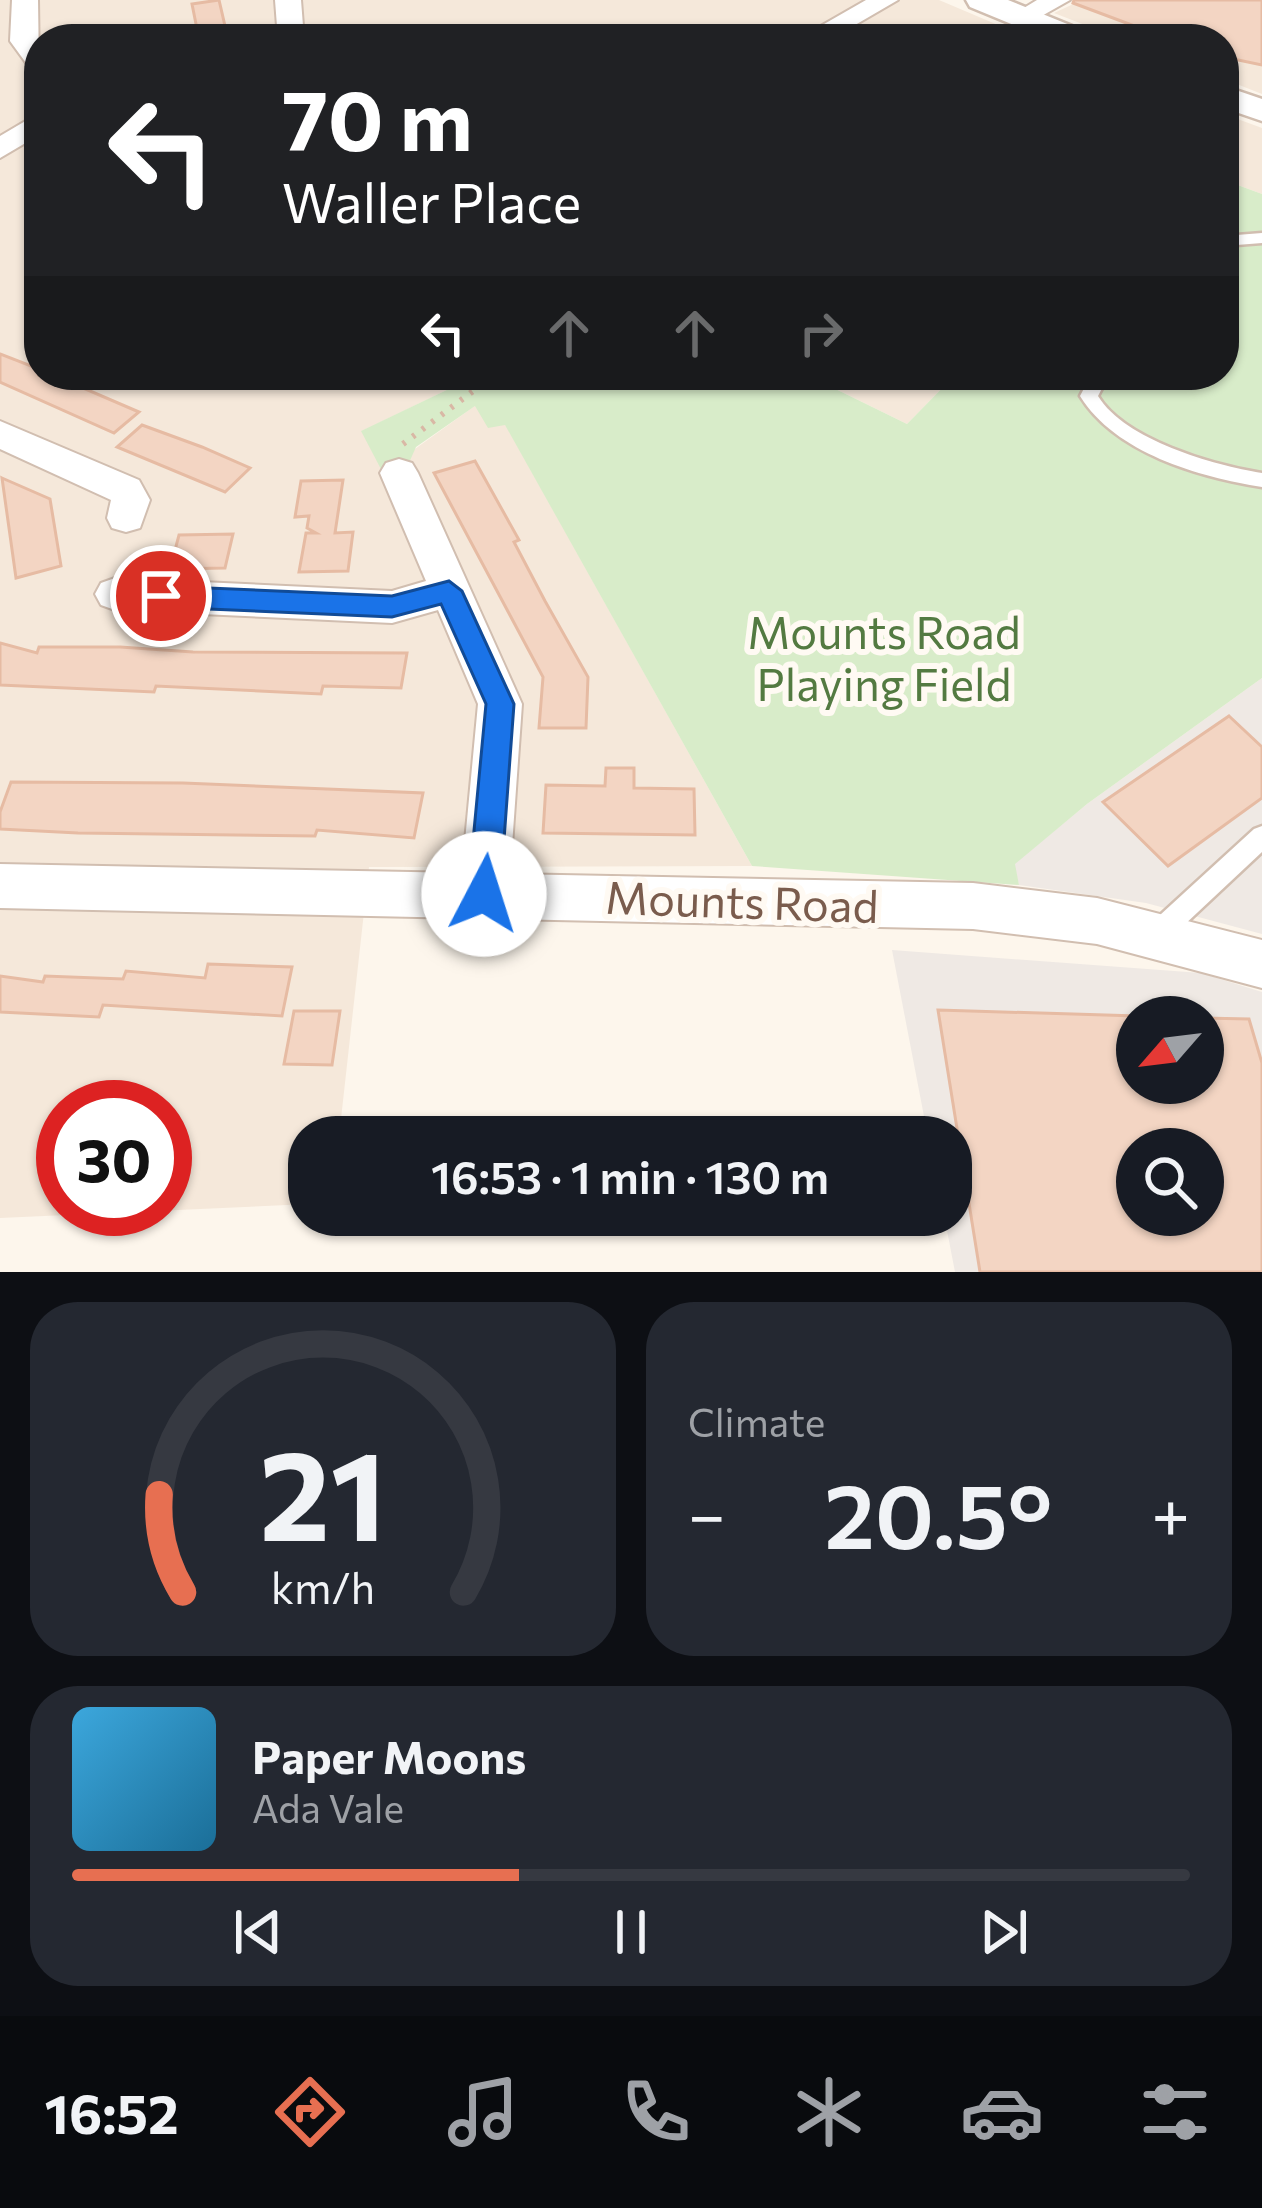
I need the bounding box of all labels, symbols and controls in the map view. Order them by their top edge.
text: 70 m [282,66,473,168]
icon: left [84,72,240,228]
text: Waller Place [282,168,581,234]
icon: left [410,300,476,366]
icon: ahead [536,300,602,366]
icon: ahead [662,300,728,366]
icon: right [788,300,854,366]
pin [110,545,212,647]
icon: arrive [128,563,194,629]
park label: Mounts Road Playing Field [747,603,1021,710]
position arrow [421,831,547,957]
street label: Mounts Road [604,868,880,932]
north arrow [1116,996,1224,1104]
map controls [1116,996,1224,1236]
speed limit sign: 30 [36,1080,192,1236]
button: search [1116,1128,1224,1236]
text: 16:53 · 1 min · 130 m [431,1148,829,1203]
text: Climate [688,1397,825,1445]
text: 21 [259,1414,387,1567]
text: 20.5° [824,1457,1052,1568]
text: − [688,1472,726,1553]
text: + [1151,1472,1190,1553]
text: km/h [271,1560,375,1613]
text: Paper Moons [252,1728,526,1783]
text: Ada Vale [252,1783,404,1831]
icon: previous [225,1899,291,1965]
icon: pause [598,1899,664,1965]
icon: next [971,1899,1037,1965]
icon: directions [268,2070,352,2154]
icon: music [441,2070,525,2154]
icon: phone [614,2070,698,2154]
icon: climate [787,2070,871,2154]
icon: car [960,2070,1044,2154]
icon: filters [1133,2070,1217,2154]
text: 16:52 [45,2079,179,2145]

